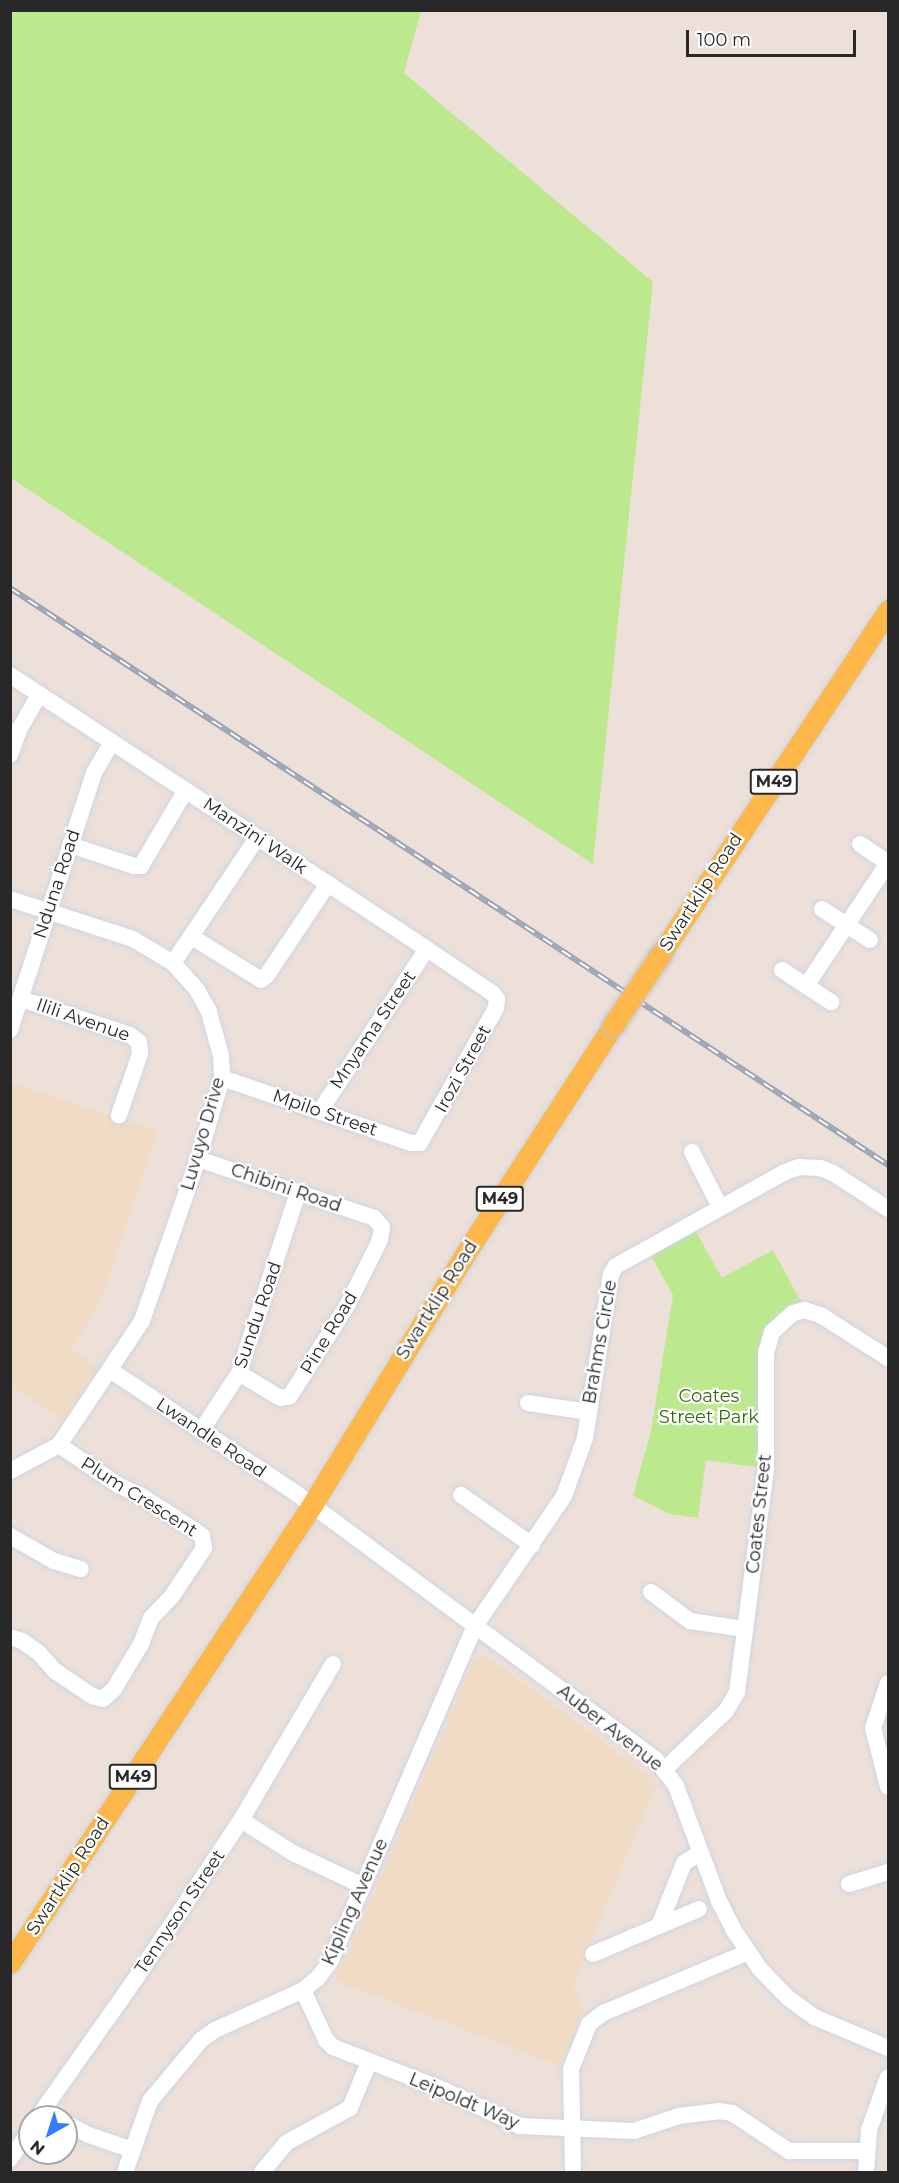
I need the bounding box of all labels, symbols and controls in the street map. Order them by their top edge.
scale bar [689,18,858,56]
text: 100 m [697,29,751,51]
road number: M49 [748,769,800,795]
street label: Manzini Walk [199,793,311,879]
street label: Nduna Road [29,827,85,941]
street label: Swartklip Road [655,829,747,955]
street label: Mnyama Street [325,967,421,1093]
street label: Ilili Avenue [33,994,133,1046]
street label: Irozi Street [430,1021,496,1117]
street label: Luvuyo Drive [176,1075,230,1193]
street label: Mpilo Street [270,1085,380,1141]
street label: Chibini Road [228,1159,344,1217]
road number: M49 [474,1186,526,1212]
street label: Swartklip Road [392,1237,482,1363]
street label: Sundu Road [230,1259,286,1371]
street label: Brahms Circle [578,1278,622,1406]
street label: Pine Road [296,1288,362,1378]
park label: Coates Street Park [659,1386,759,1428]
street label: Lwandle Road [152,1393,270,1483]
street label: Plum Crescent [77,1452,201,1542]
street label: Coates Street [742,1453,776,1575]
street label: Auber Avenue [553,1680,667,1776]
road number: M49 [108,1764,158,1790]
street label: Swartklip Road [22,1813,114,1939]
street label: Kipling Avenue [317,1835,393,1969]
street label: Tennyson Street [130,1846,230,1978]
street label: Leipoldt Way [406,2068,522,2134]
north arrow [18,2105,78,2165]
text: N [27,2136,49,2159]

